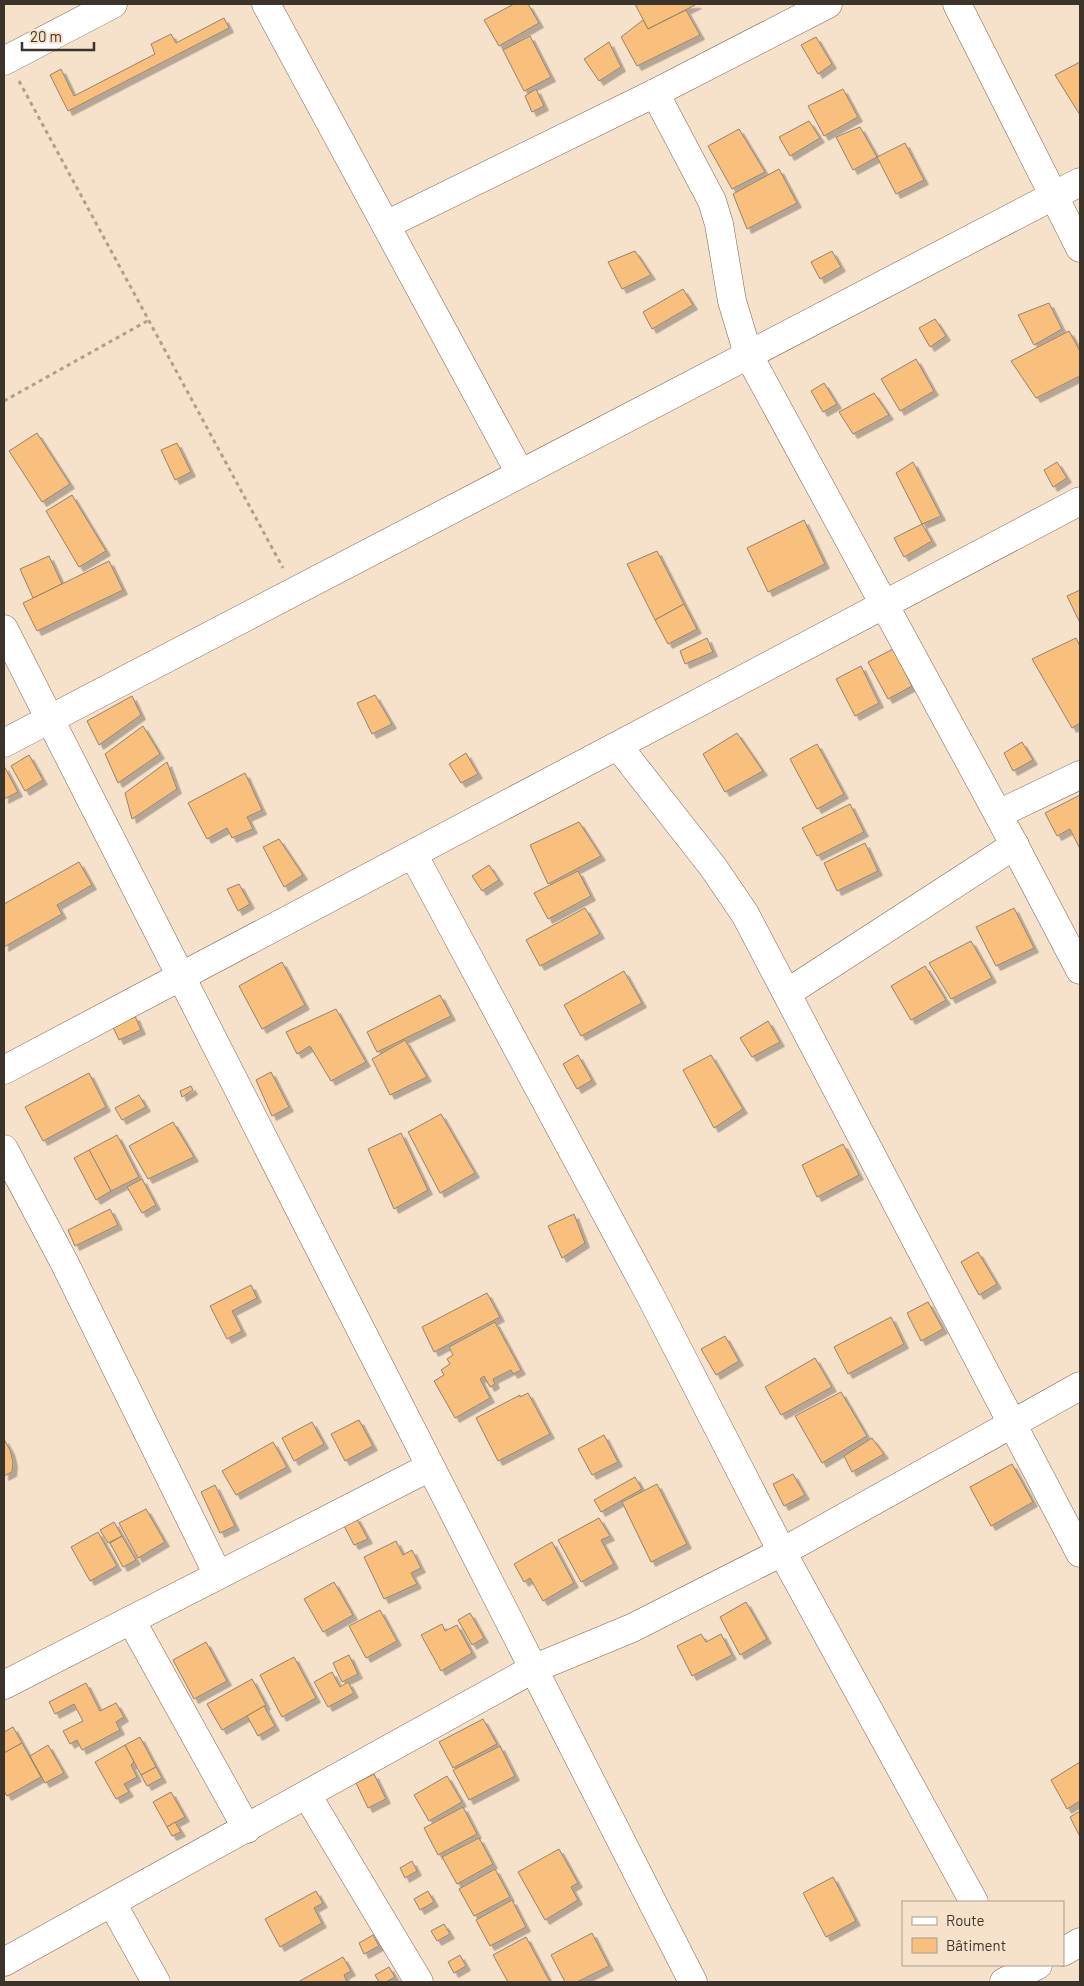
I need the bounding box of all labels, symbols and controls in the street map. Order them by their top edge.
scale bar [22,20,95,52]
text: 20 m [30,27,62,45]
legend [902,1901,1064,1966]
text: Route [946,1911,985,1929]
text: Bâtiment [946,1936,1006,1954]

